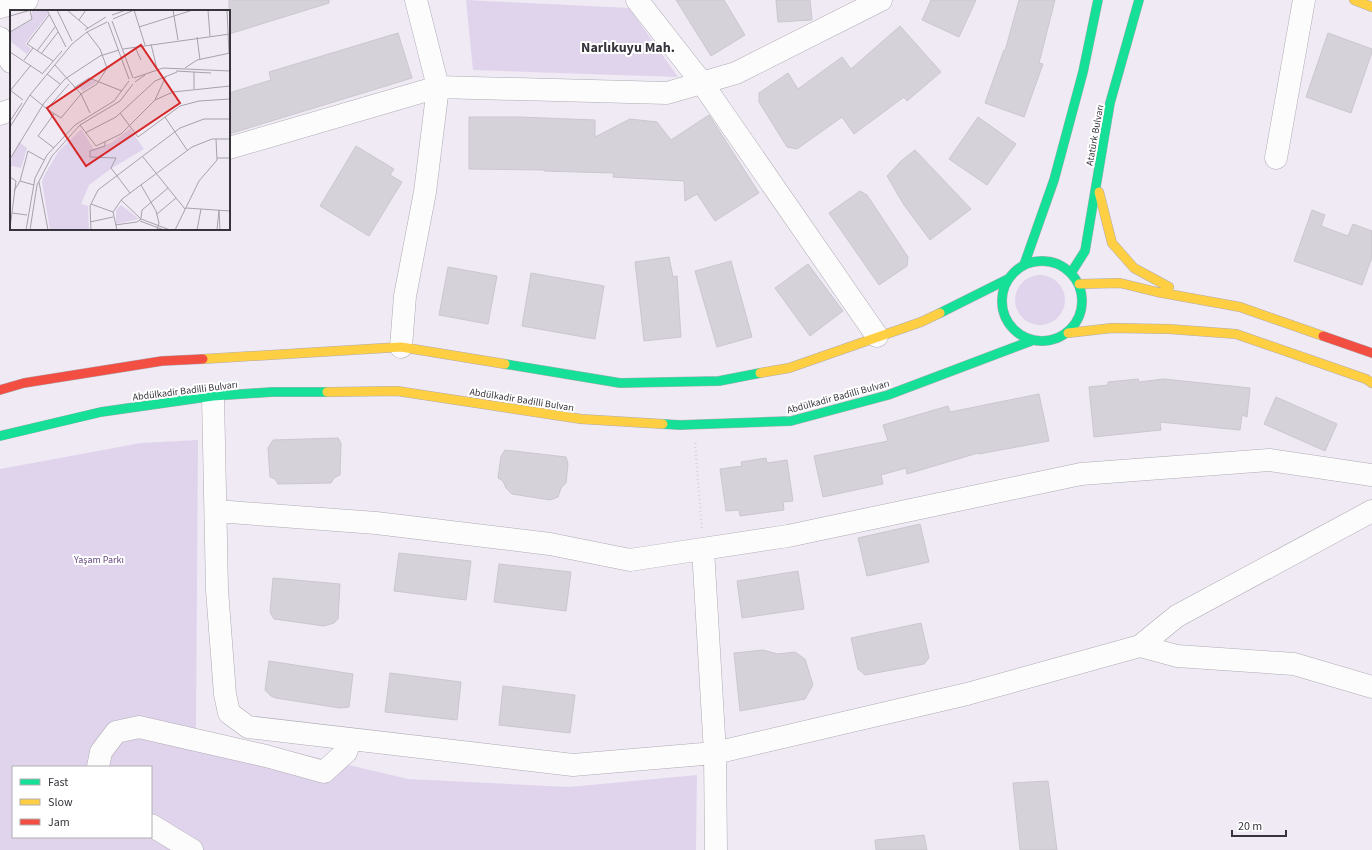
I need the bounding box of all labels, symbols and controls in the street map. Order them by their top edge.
inset map [10,10,230,230]
district label: Narlıkuyu Mah. [581,38,675,58]
street label: Atatürk Bulvarı [1083,103,1107,167]
street label: Abdülkadir Badilli Bulvarı [785,377,891,417]
street label: Abdülkadir Badilli Bulvarı [132,378,238,404]
street label: Abdülkadir Badilli Bulvarı [469,385,575,415]
park label: Yaşam Parkı [73,553,124,567]
legend [12,766,152,838]
text: Fast [48,774,68,791]
text: Slow [48,794,73,811]
scale bar [1232,812,1286,838]
text: Jam [48,814,70,831]
text: 20 m [1238,818,1262,835]

